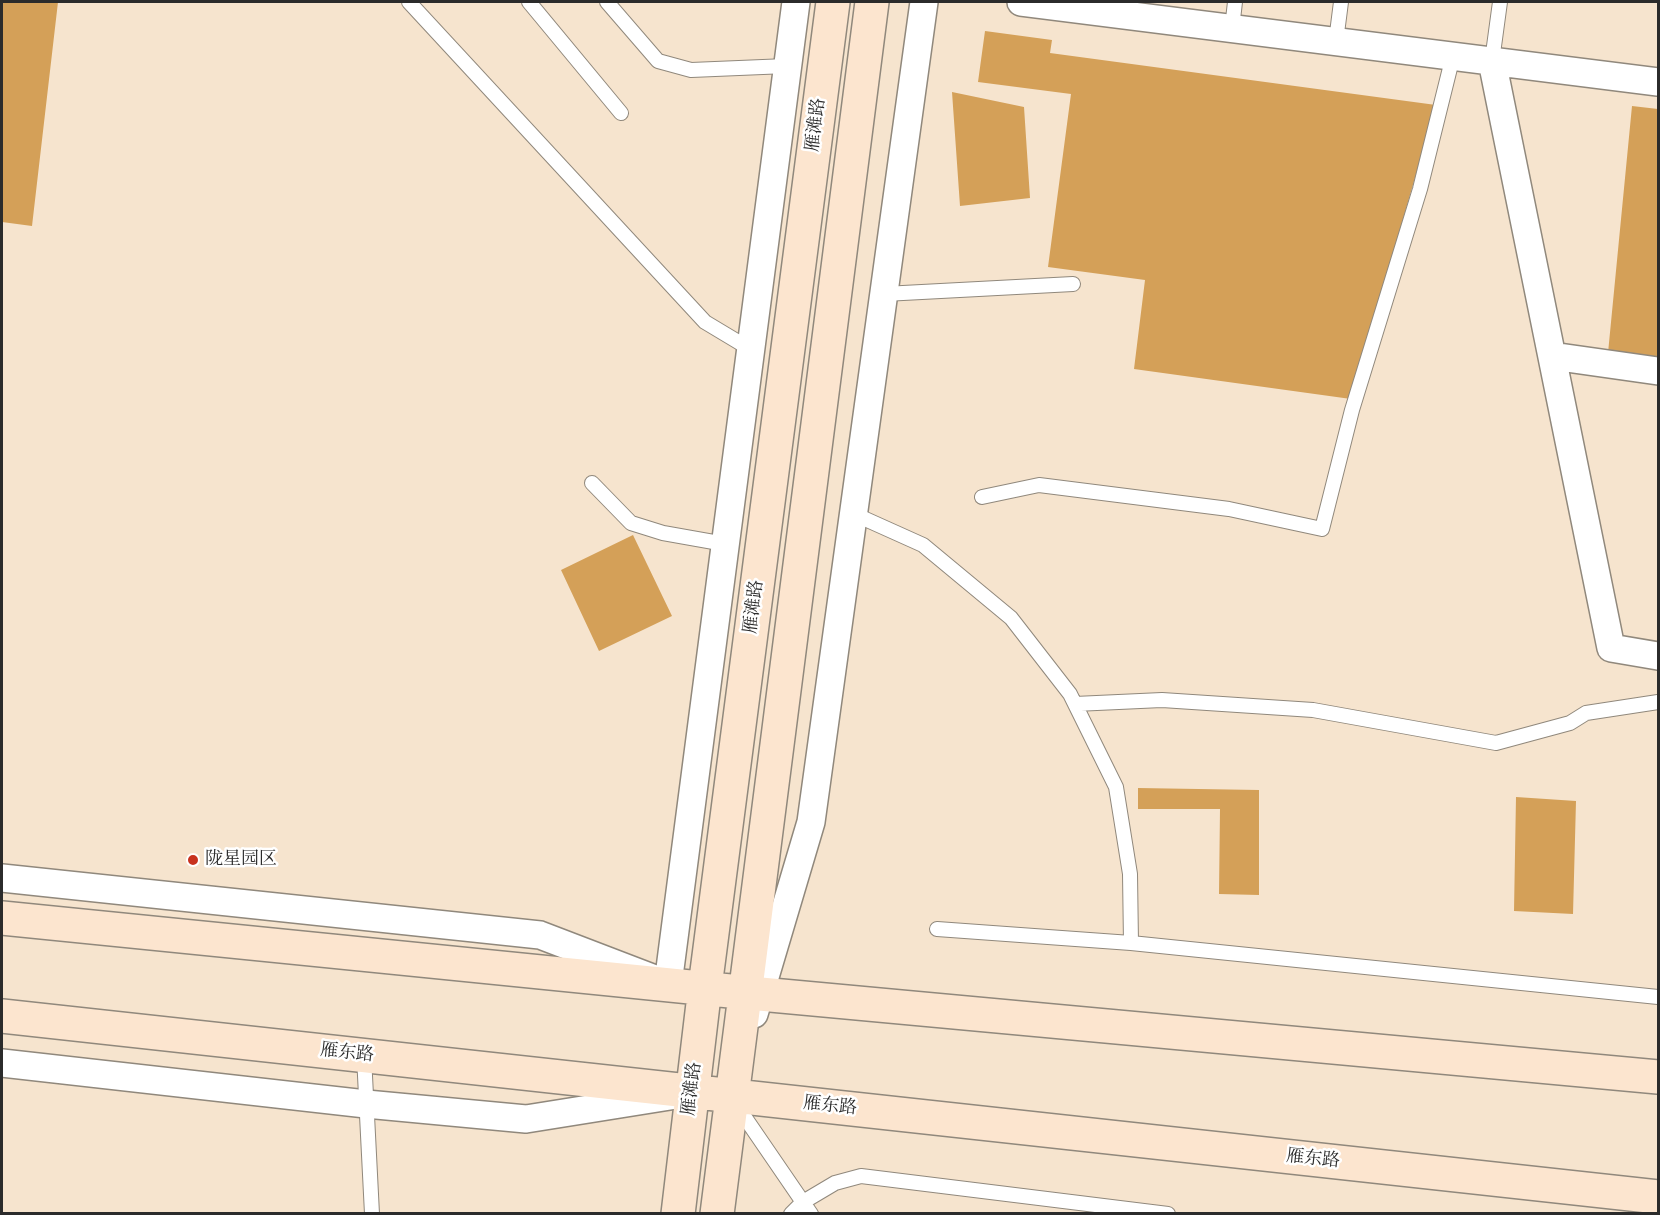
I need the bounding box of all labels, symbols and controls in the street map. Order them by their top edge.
street label: 雁滩路 [803,97,831,153]
street label: 雁滩路 [741,579,769,635]
place label: 陇星园区 [205,849,277,871]
marker: 陇星园区 [186,853,200,867]
street label: 雁东路 [319,1040,375,1068]
street label: 雁滩路 [679,1061,707,1117]
street label: 雁东路 [802,1093,858,1121]
street label: 雁东路 [1285,1146,1341,1174]

